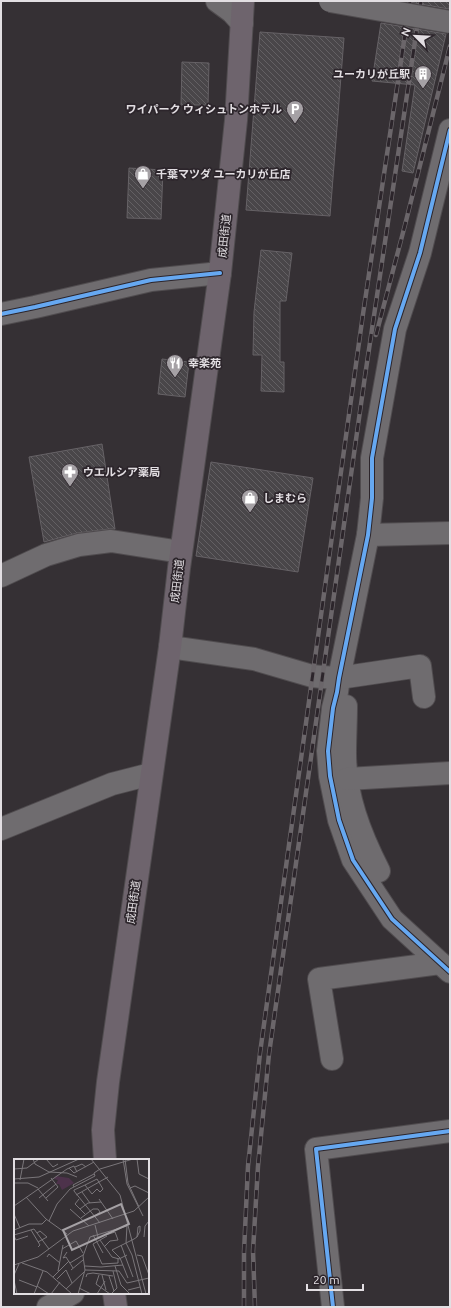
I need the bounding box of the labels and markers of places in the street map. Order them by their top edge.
building icon: ユーカリが丘駅 [413,64,433,89]
place label: ユーカリが丘駅 [333,68,410,80]
parking icon: ワイパーク ウィシュトンホテル [285,99,305,124]
place label: ワイパーク ウィシュトンホテル [126,103,282,115]
shop icon: 千葉マツダ ユーカリが丘店 [133,164,153,189]
place label: 千葉マツダ ユーカリが丘店 [156,168,291,180]
restaurant icon: 幸楽苑 [165,353,185,378]
place label: 幸楽苑 [188,357,221,369]
pharmacy icon: ウエルシア薬局 [60,462,80,487]
place label: ウエルシア薬局 [83,466,160,478]
shop icon: しまむら [240,488,260,513]
place label: しまむら [263,492,307,504]

